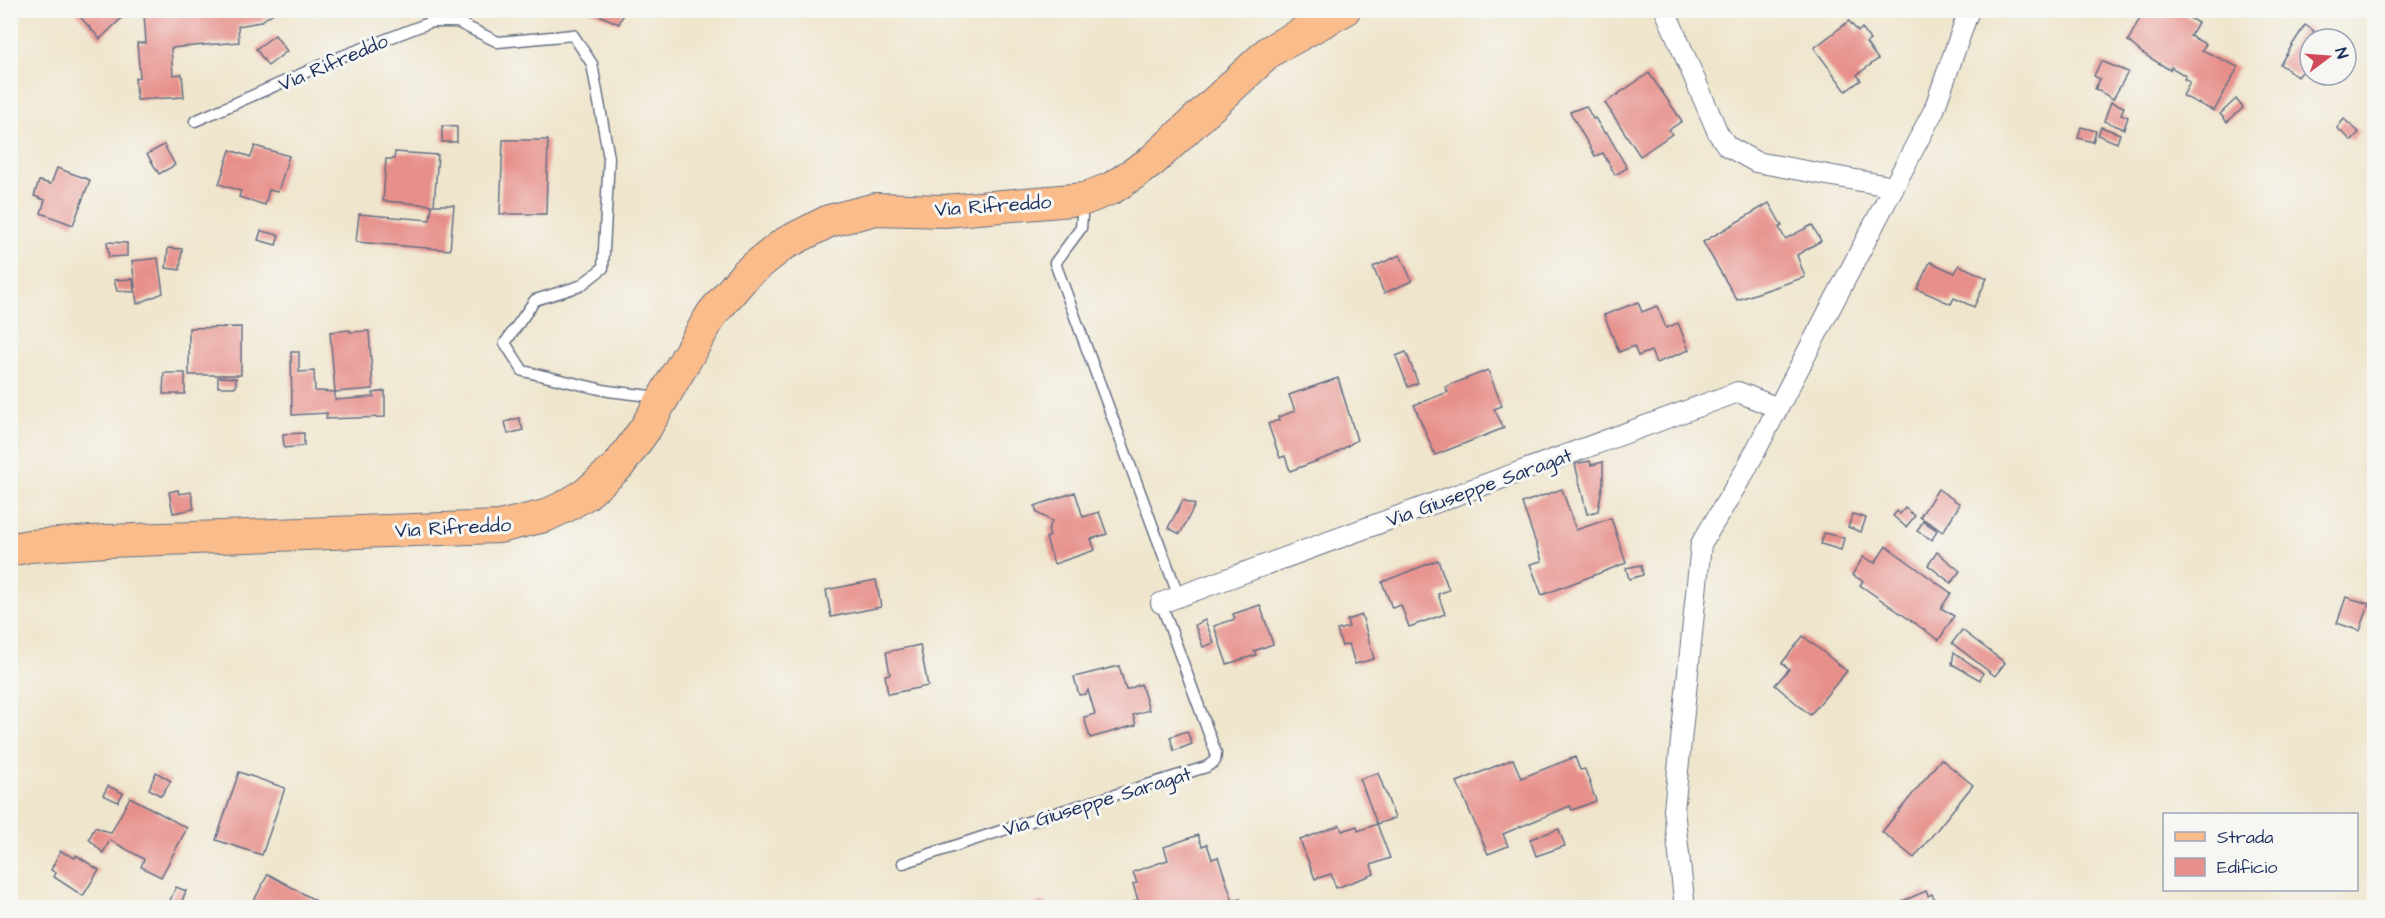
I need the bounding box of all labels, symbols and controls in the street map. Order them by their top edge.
street label: Via Rifreddo [274,27,392,99]
north arrow [2298,27,2358,87]
text: N [2330,45,2353,61]
street label: Via Rifreddo [934,188,1052,224]
street label: Via Giuseppe Saragat [1383,441,1576,535]
street label: Via Rifreddo [394,511,512,545]
street label: Via Giuseppe Saragat [1000,760,1195,845]
legend [2163,813,2358,891]
text: Strada [2217,825,2273,850]
text: Edificio [2217,855,2277,880]

